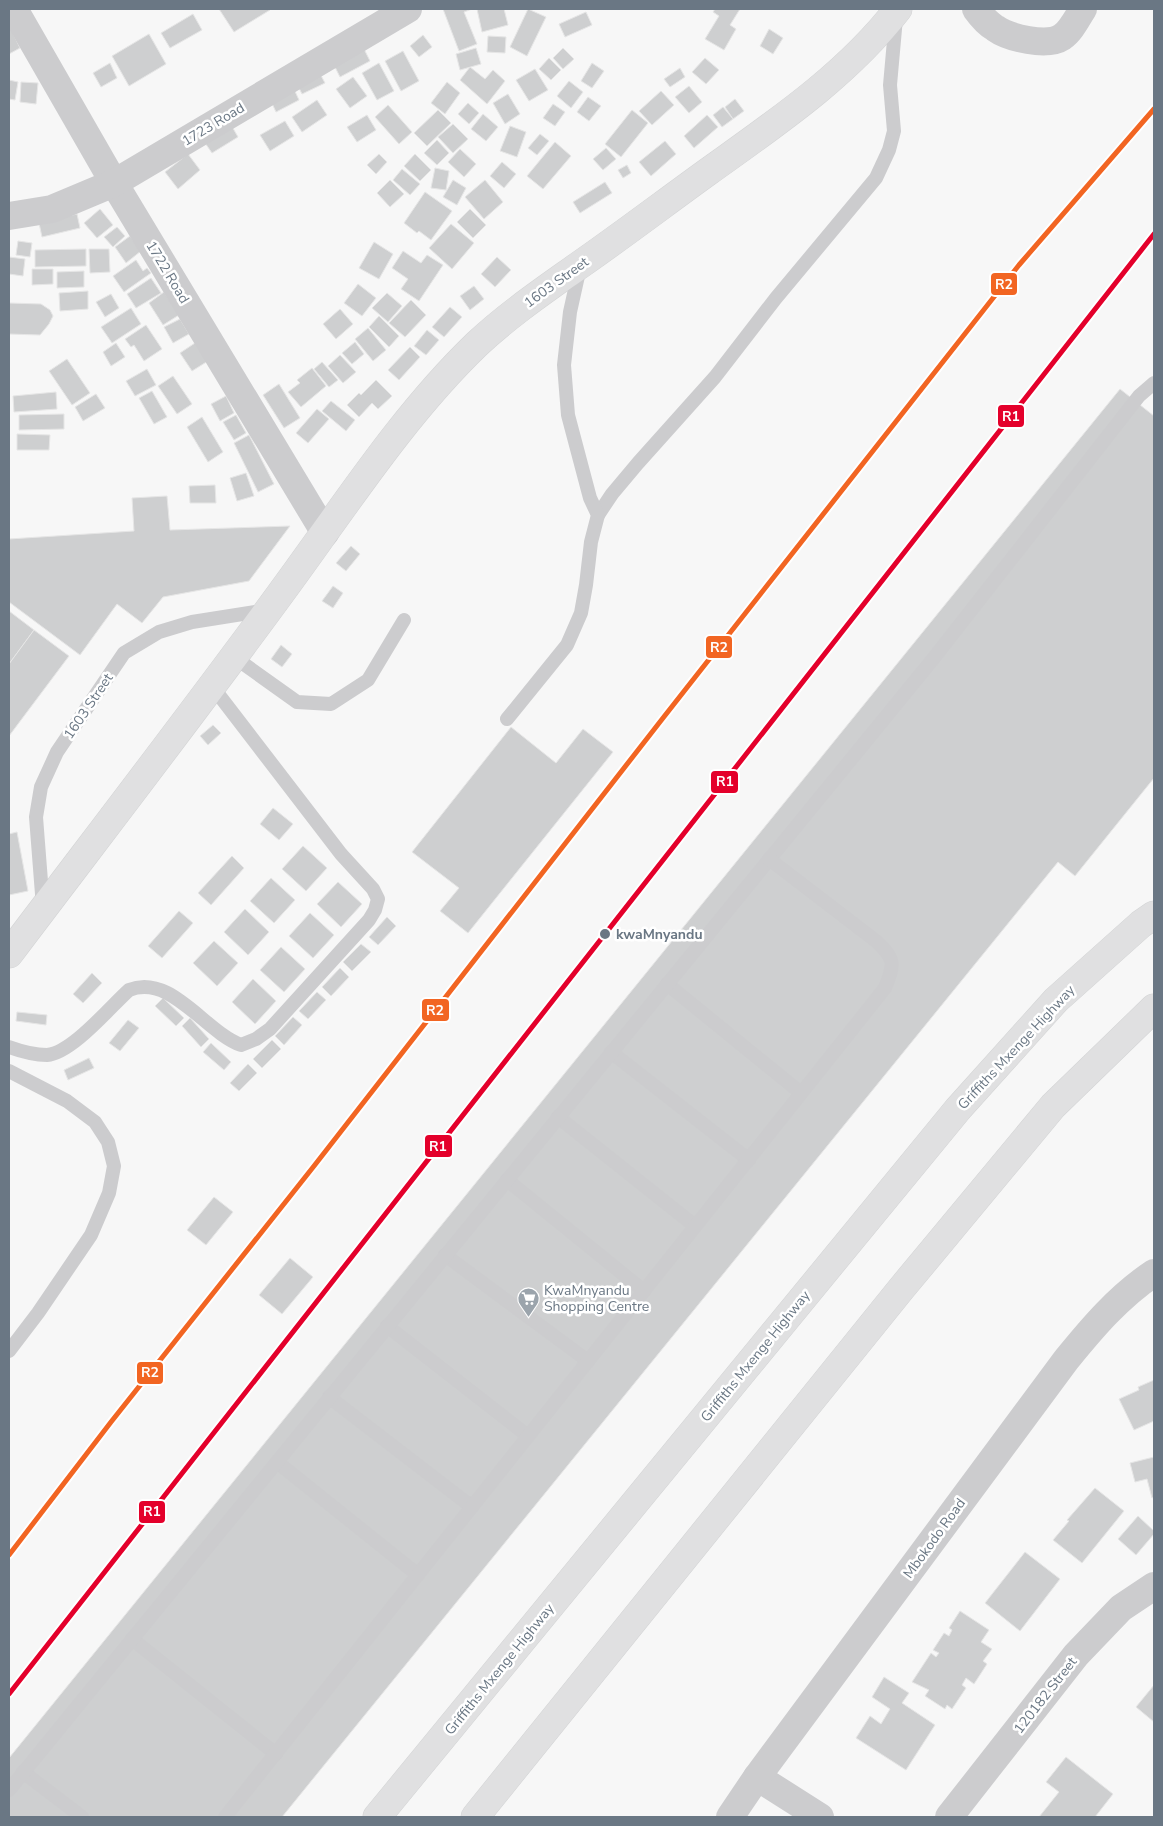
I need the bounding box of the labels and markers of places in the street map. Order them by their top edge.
place label: kwaMnyandu [616,925,703,944]
marker: kwaMnyandu [598,927,612,941]
place label: KwaMnyandu Shopping Centre [544,1281,649,1316]
supermarket icon: KwaMnyandu Shopping Centre [516,1286,540,1317]

